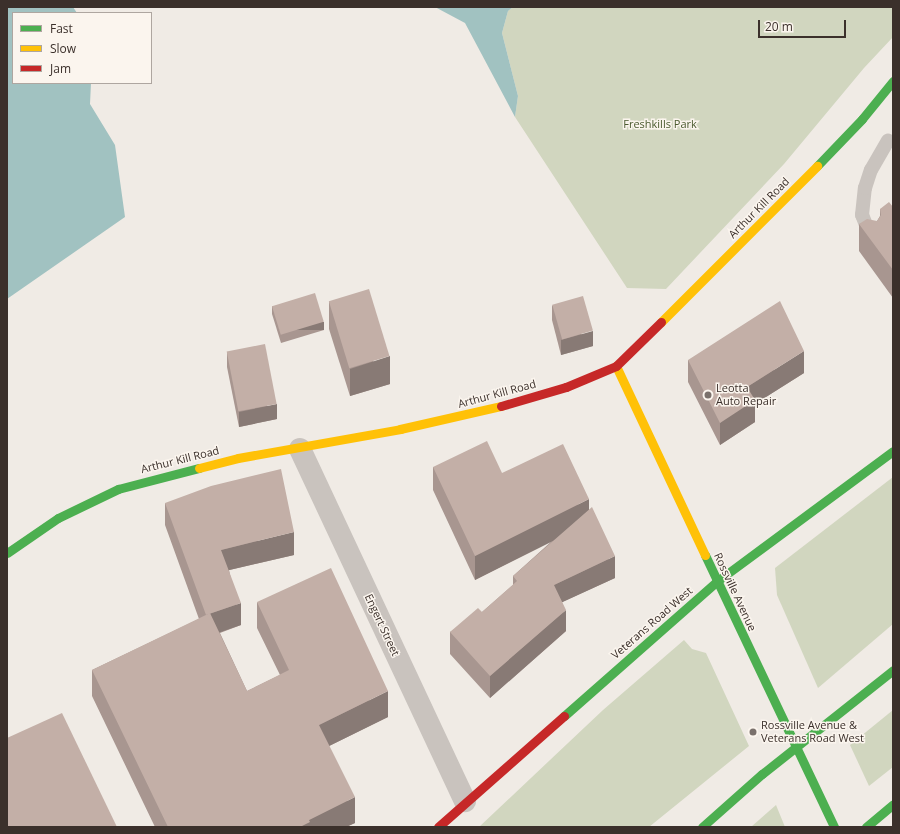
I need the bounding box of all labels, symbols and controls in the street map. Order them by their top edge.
legend [12,12,152,84]
scale bar [760,12,848,38]
text: 20 m [765,18,793,35]
text: Fast [50,20,73,37]
text: Slow [50,40,76,57]
text: Jam [50,60,71,77]
park label: Freshkills Park [623,117,697,131]
street label: Arthur Kill Road [726,175,792,241]
street label: Arthur Kill Road [456,377,538,411]
place label: Leotta Auto Repair [716,382,776,408]
marker: Leotta Auto Repair [703,390,713,400]
street label: Arthur Kill Road [139,444,221,476]
street label: Rossville Avenue [711,551,759,633]
street label: Veterans Road West [609,584,695,662]
street label: Engert Street [362,592,402,658]
place label: Rossville Avenue & Veterans Road West [761,719,864,745]
marker: Rossville Avenue & Veterans Road West [748,727,758,737]

